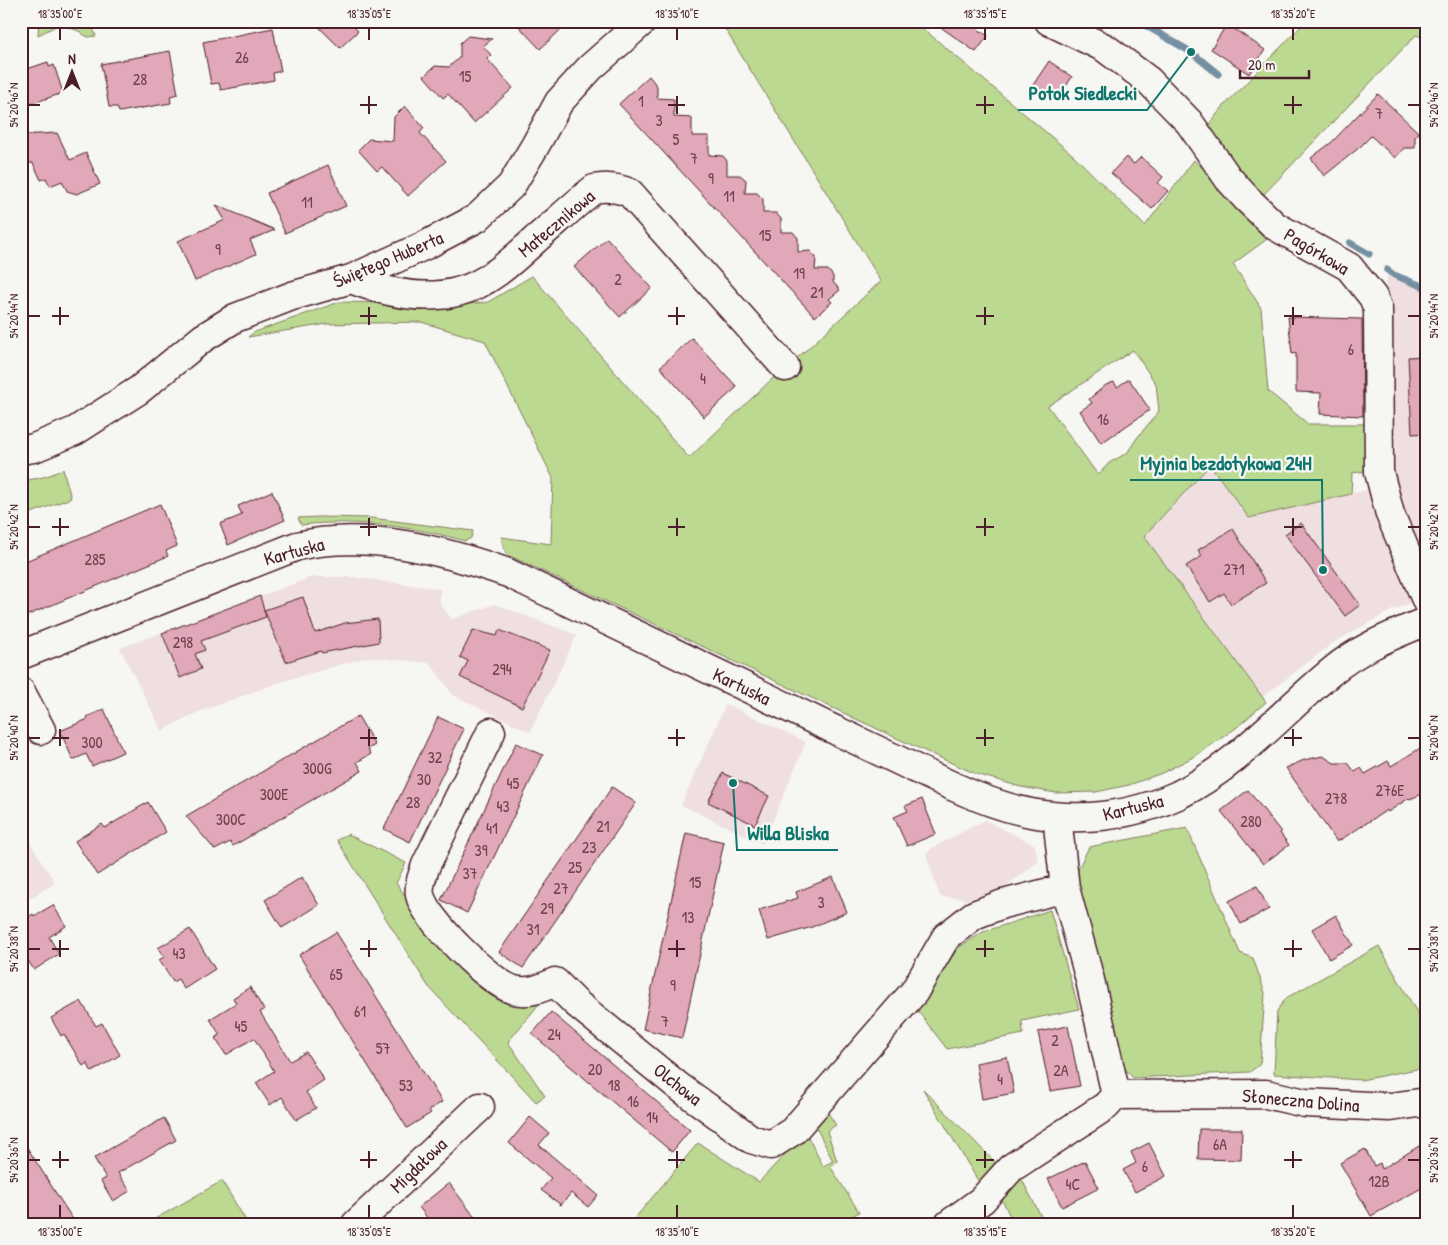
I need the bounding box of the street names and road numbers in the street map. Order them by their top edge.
street label: Matecznikowa [512,183,600,263]
street label: Pagórkowa [1280,221,1355,281]
street label: Świętego Huberta [329,224,447,294]
street label: Kartuska [261,530,328,572]
street label: Kartuska [709,661,776,711]
street label: Kartuska [1100,787,1167,827]
street label: Olchowa [648,1057,708,1111]
street label: Słoneczna Dolina [1241,1082,1361,1118]
street label: Migdałowa [384,1131,453,1199]

